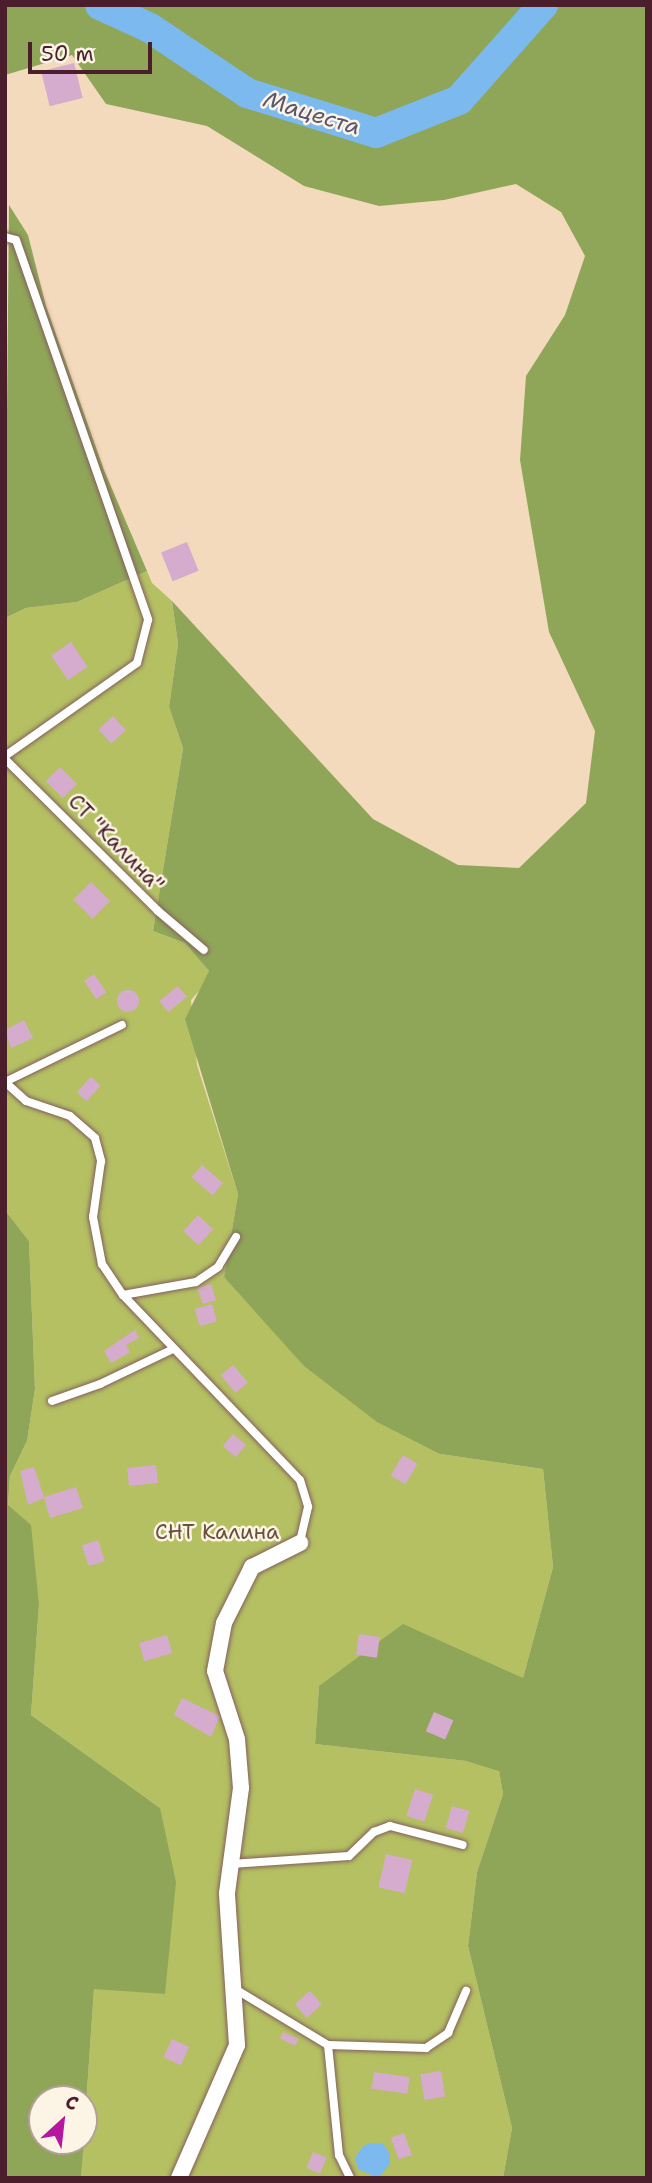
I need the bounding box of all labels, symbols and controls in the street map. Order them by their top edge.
scale bar [32,28,156,72]
text: 50 m [41,40,94,68]
water label: Мацеста [260,85,364,141]
street label: СТ "Калина" [63,789,169,897]
park label: СНТ Калина [155,1519,279,1545]
north arrow [28,2085,98,2155]
text: С [61,2089,83,2116]

